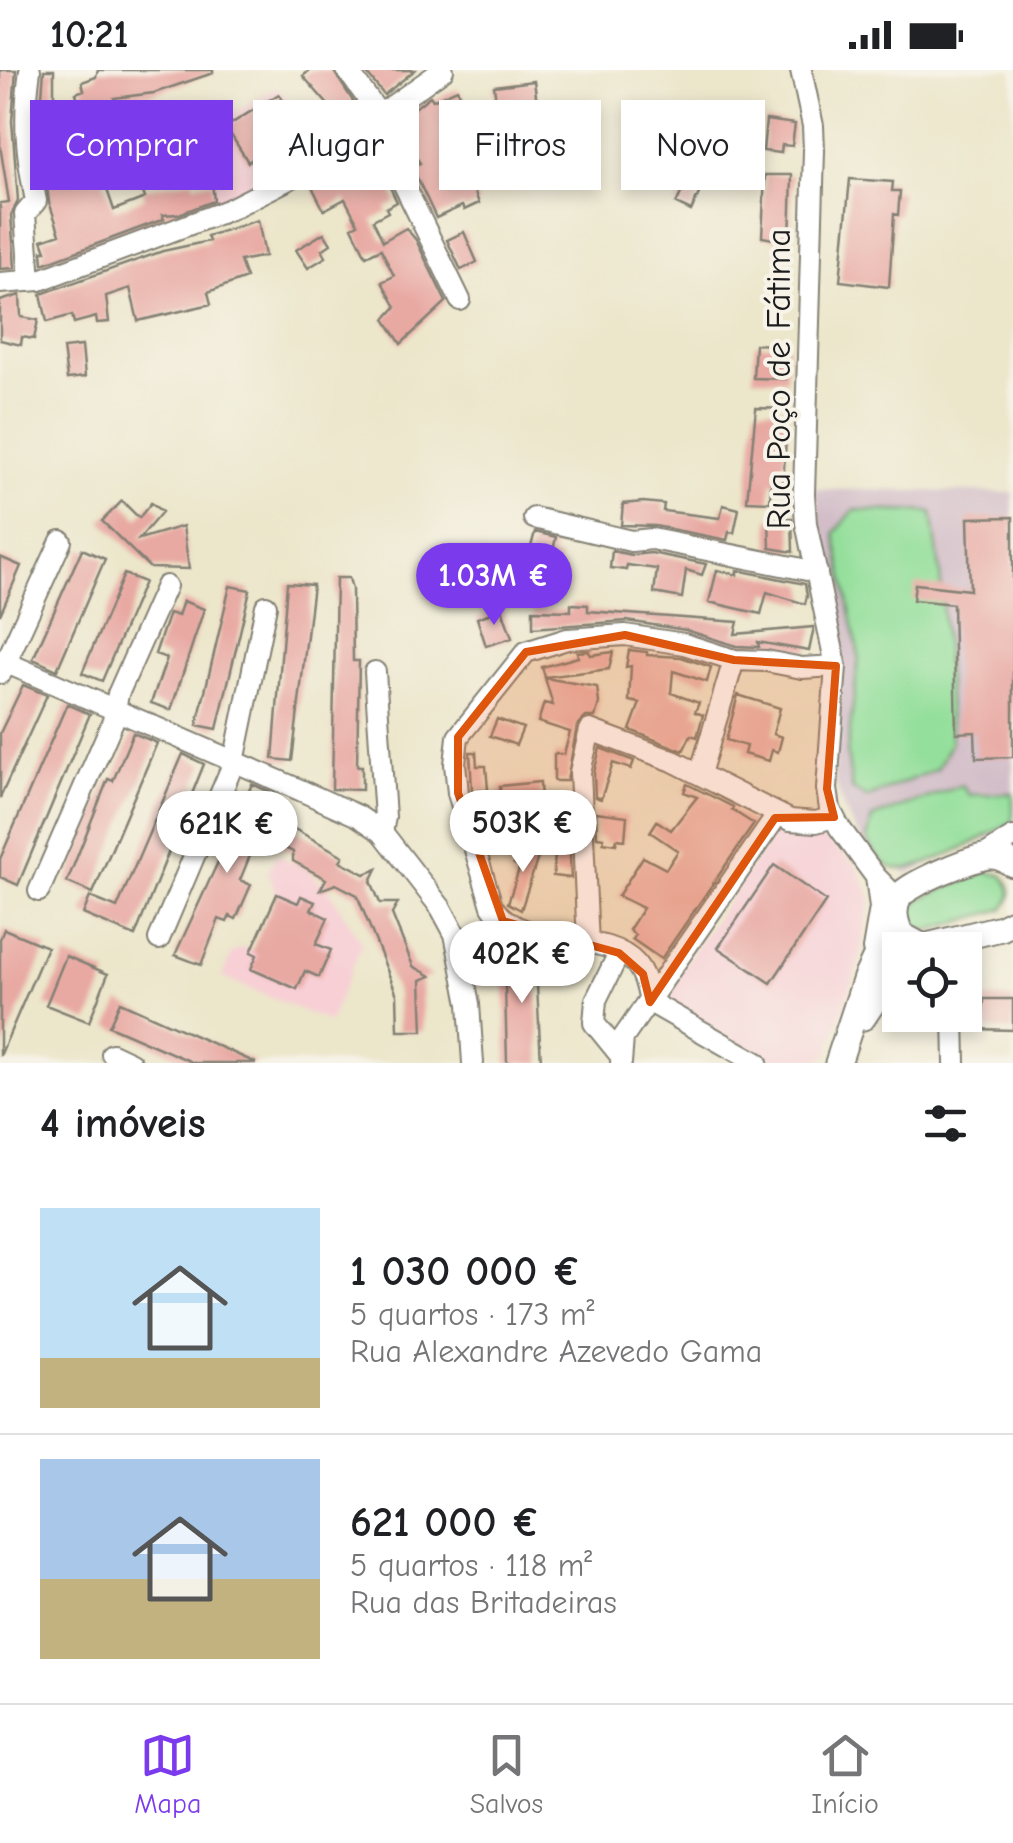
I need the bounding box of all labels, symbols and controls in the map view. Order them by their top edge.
text: 10:21 [50,13,128,57]
chip: Comprar [30,100,233,190]
chip: Alugar [253,100,419,190]
chip: Filtros [439,100,601,190]
chip: Novo [621,100,765,190]
street label: Rua Poço de Fátima [758,228,799,530]
pin: 1.03M € [402,543,586,628]
text: 1.03M € [438,557,550,594]
pin: 503K € [442,790,604,875]
pin: 621K € [146,791,308,876]
text: 503K € [472,804,574,841]
text: 621K € [179,805,275,842]
pin: 402K € [441,921,603,1006]
map controls [882,932,982,1032]
button: locate [882,932,982,1032]
text: 402K € [472,935,572,972]
icon: filters [918,1096,973,1151]
text: 4 imóveis [40,1099,206,1148]
text: 1 030 000 € [350,1247,581,1296]
icon: home [120,1248,240,1368]
text: 5 quartos · 173 m² [350,1296,594,1333]
text: Rua Alexandre Azevedo Gama [350,1333,762,1370]
text: 621 000 € [350,1498,540,1547]
icon: home [120,1499,240,1619]
text: 5 quartos · 118 m² [350,1547,592,1584]
text: Rua das Britadeiras [350,1584,617,1621]
tab: Mapa [134,1728,201,1820]
tab: Salvos [470,1728,543,1820]
tab: Início [811,1728,879,1820]

